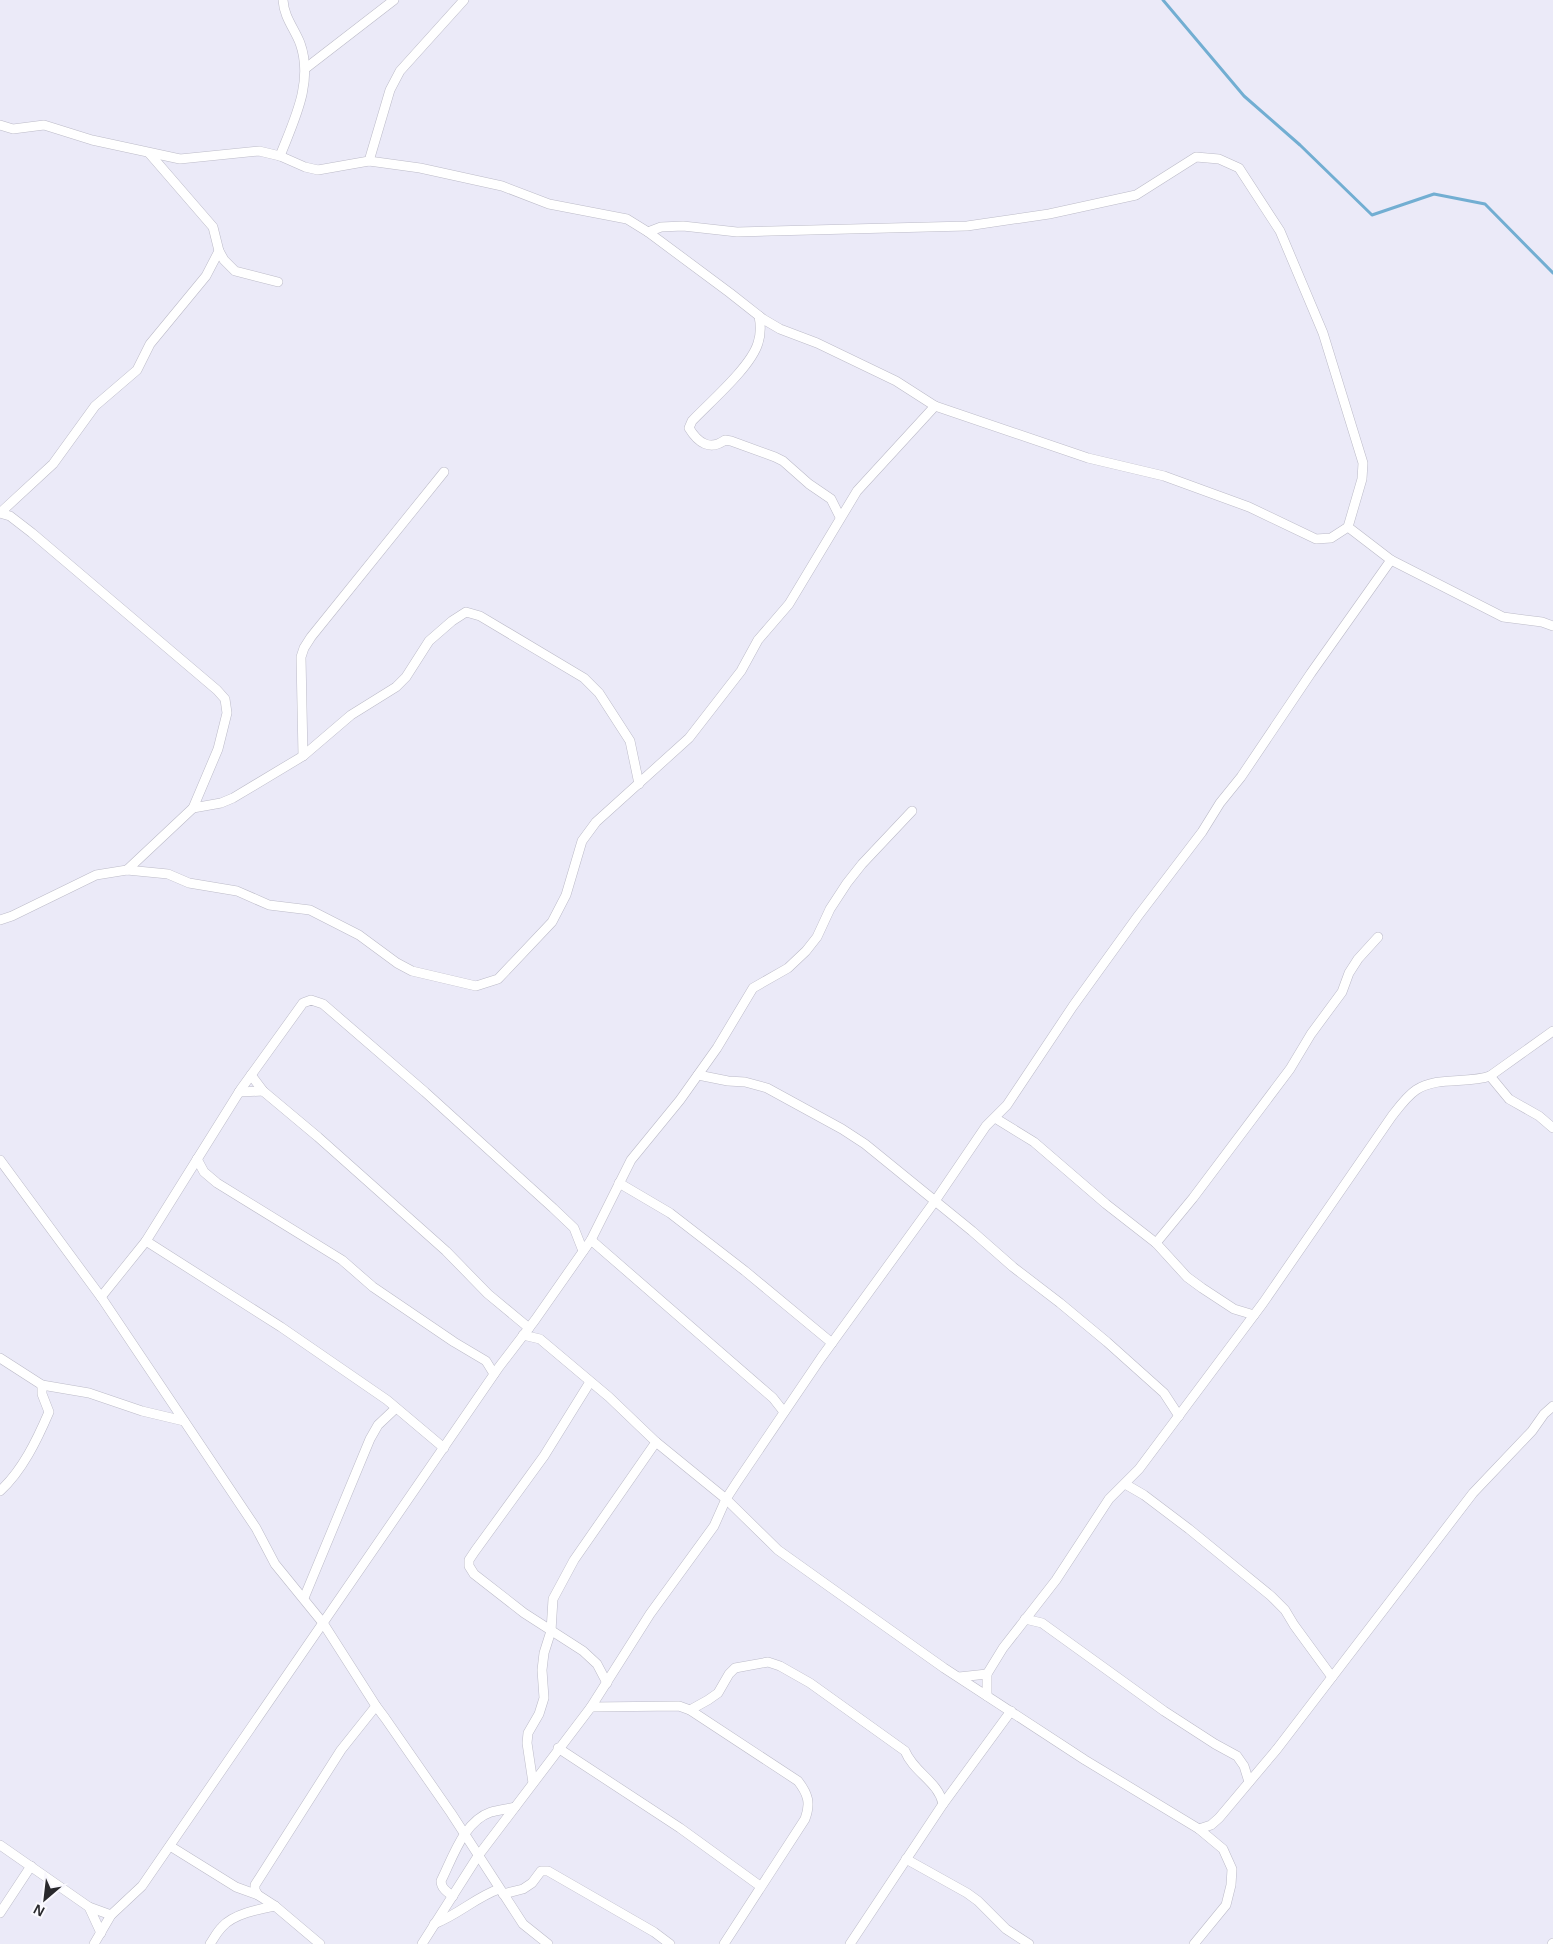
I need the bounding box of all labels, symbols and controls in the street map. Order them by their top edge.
north arrow [20,1874,70,1924]
text: N [31,1901,47,1920]

